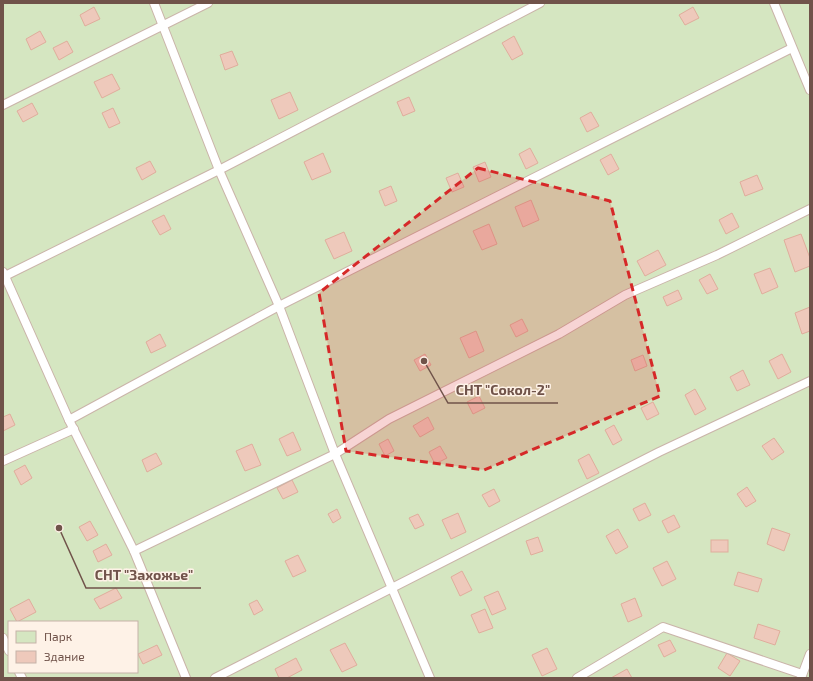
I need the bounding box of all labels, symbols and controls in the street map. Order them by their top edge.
callout: СНТ "Сокол-2" [448,377,558,403]
text: СНТ "Сокол-2" [456,381,550,398]
callout: СНТ "Захожье" [86,562,201,588]
text: СНТ "Захожье" [95,566,193,583]
legend [8,621,138,673]
text: Парк [44,629,73,643]
text: Здание [44,649,85,663]

